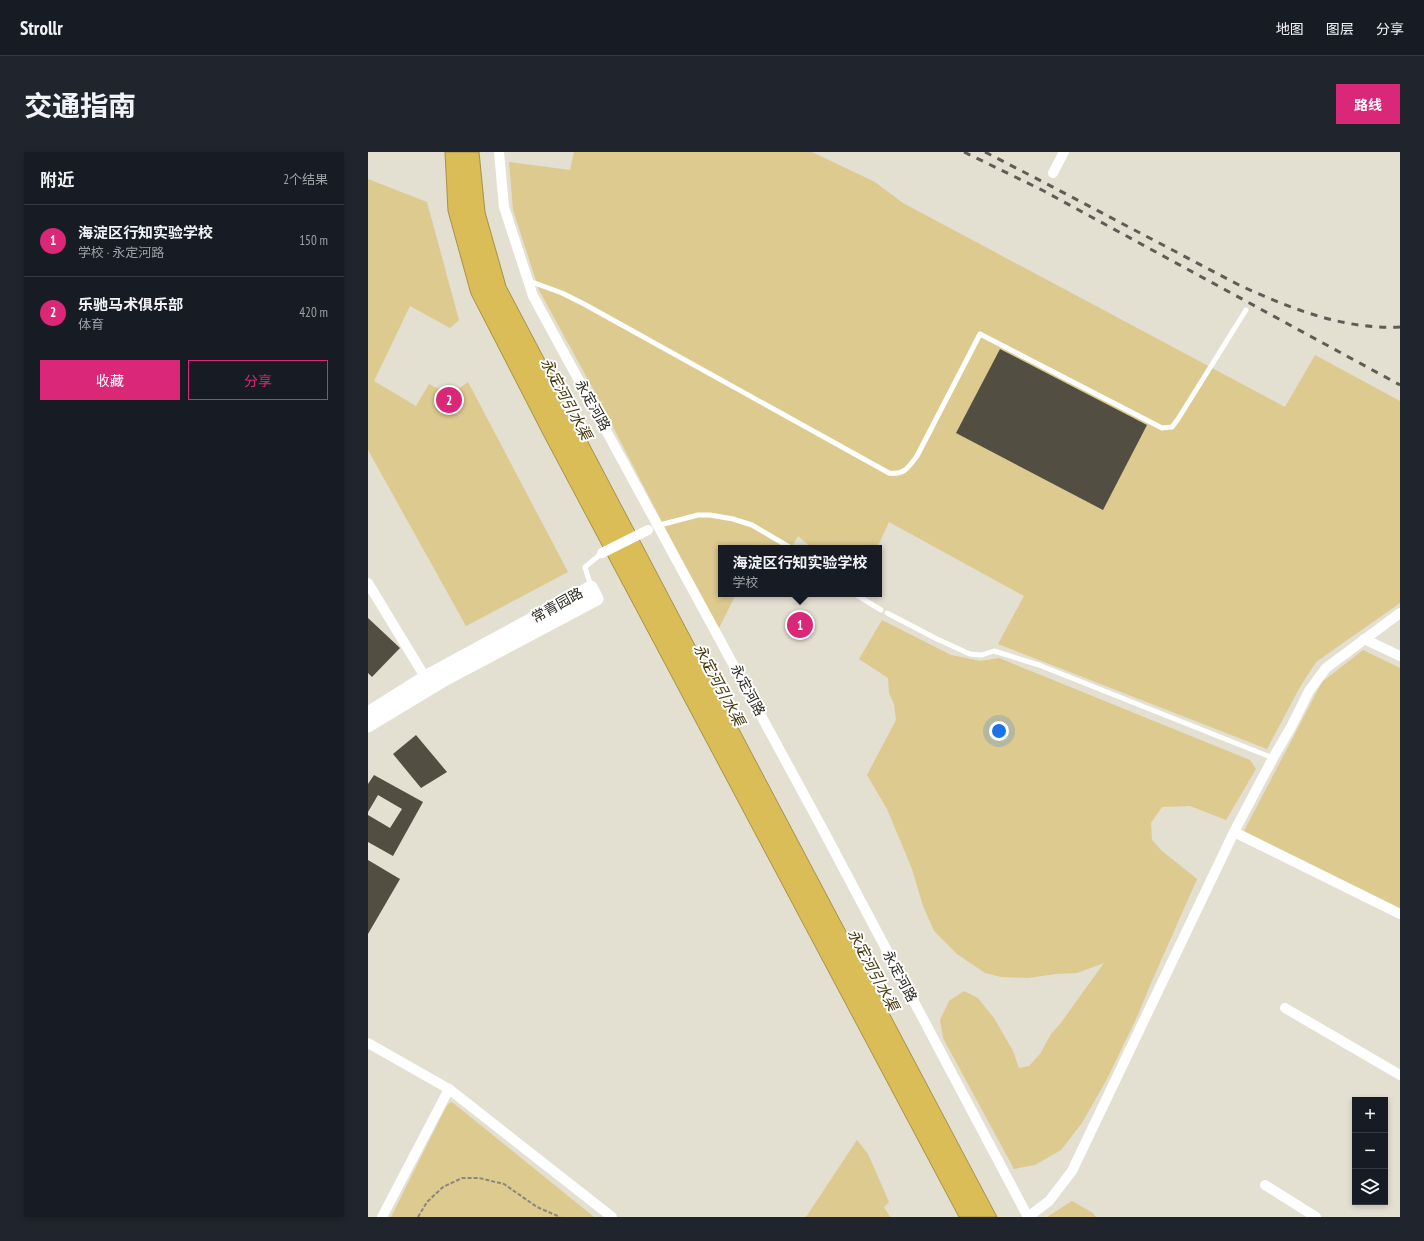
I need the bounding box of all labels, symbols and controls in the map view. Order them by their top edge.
text: Strollr [20,16,63,40]
text: 地图 [1276,20,1304,38]
text: 图层 [1326,20,1354,38]
text: 分享 [1376,20,1404,38]
button: 路线 [1336,84,1400,124]
text: 交通指南 [24,87,136,124]
text: 附近 [40,169,74,191]
text: 2个结果 [283,171,328,188]
text: 海淀区行知实验学校 [78,223,213,242]
text: 1 [50,232,56,249]
text: 150 m [299,232,328,249]
text: 学校 · 永定河路 [78,244,164,261]
text: 乐驰马术俱乐部 [78,295,183,314]
text: 2 [50,304,56,321]
text: 420 m [299,304,328,321]
text: 体育 [78,316,104,333]
water label: 永定河引水渠 [537,355,597,445]
button: 收藏 [40,360,180,400]
button: 分享 [188,360,328,400]
street label: 永定河路 [572,376,614,434]
pin: 2 [436,385,462,415]
popup [718,545,882,597]
text: 海淀区行知实验学校 [732,553,868,572]
text: 学校 [732,574,759,591]
street label: 常青园路 [528,584,586,626]
pin: 1 [787,610,813,640]
water label: 永定河引水渠 [690,641,750,731]
street label: 永定河路 [727,661,769,719]
your location [989,721,1009,741]
water label: 永定河引水渠 [844,926,904,1016]
street label: 永定河路 [879,947,921,1005]
map controls [1352,1097,1388,1205]
button: + [1352,1097,1388,1133]
button: − [1352,1133,1388,1169]
button: layers [1352,1169,1388,1205]

